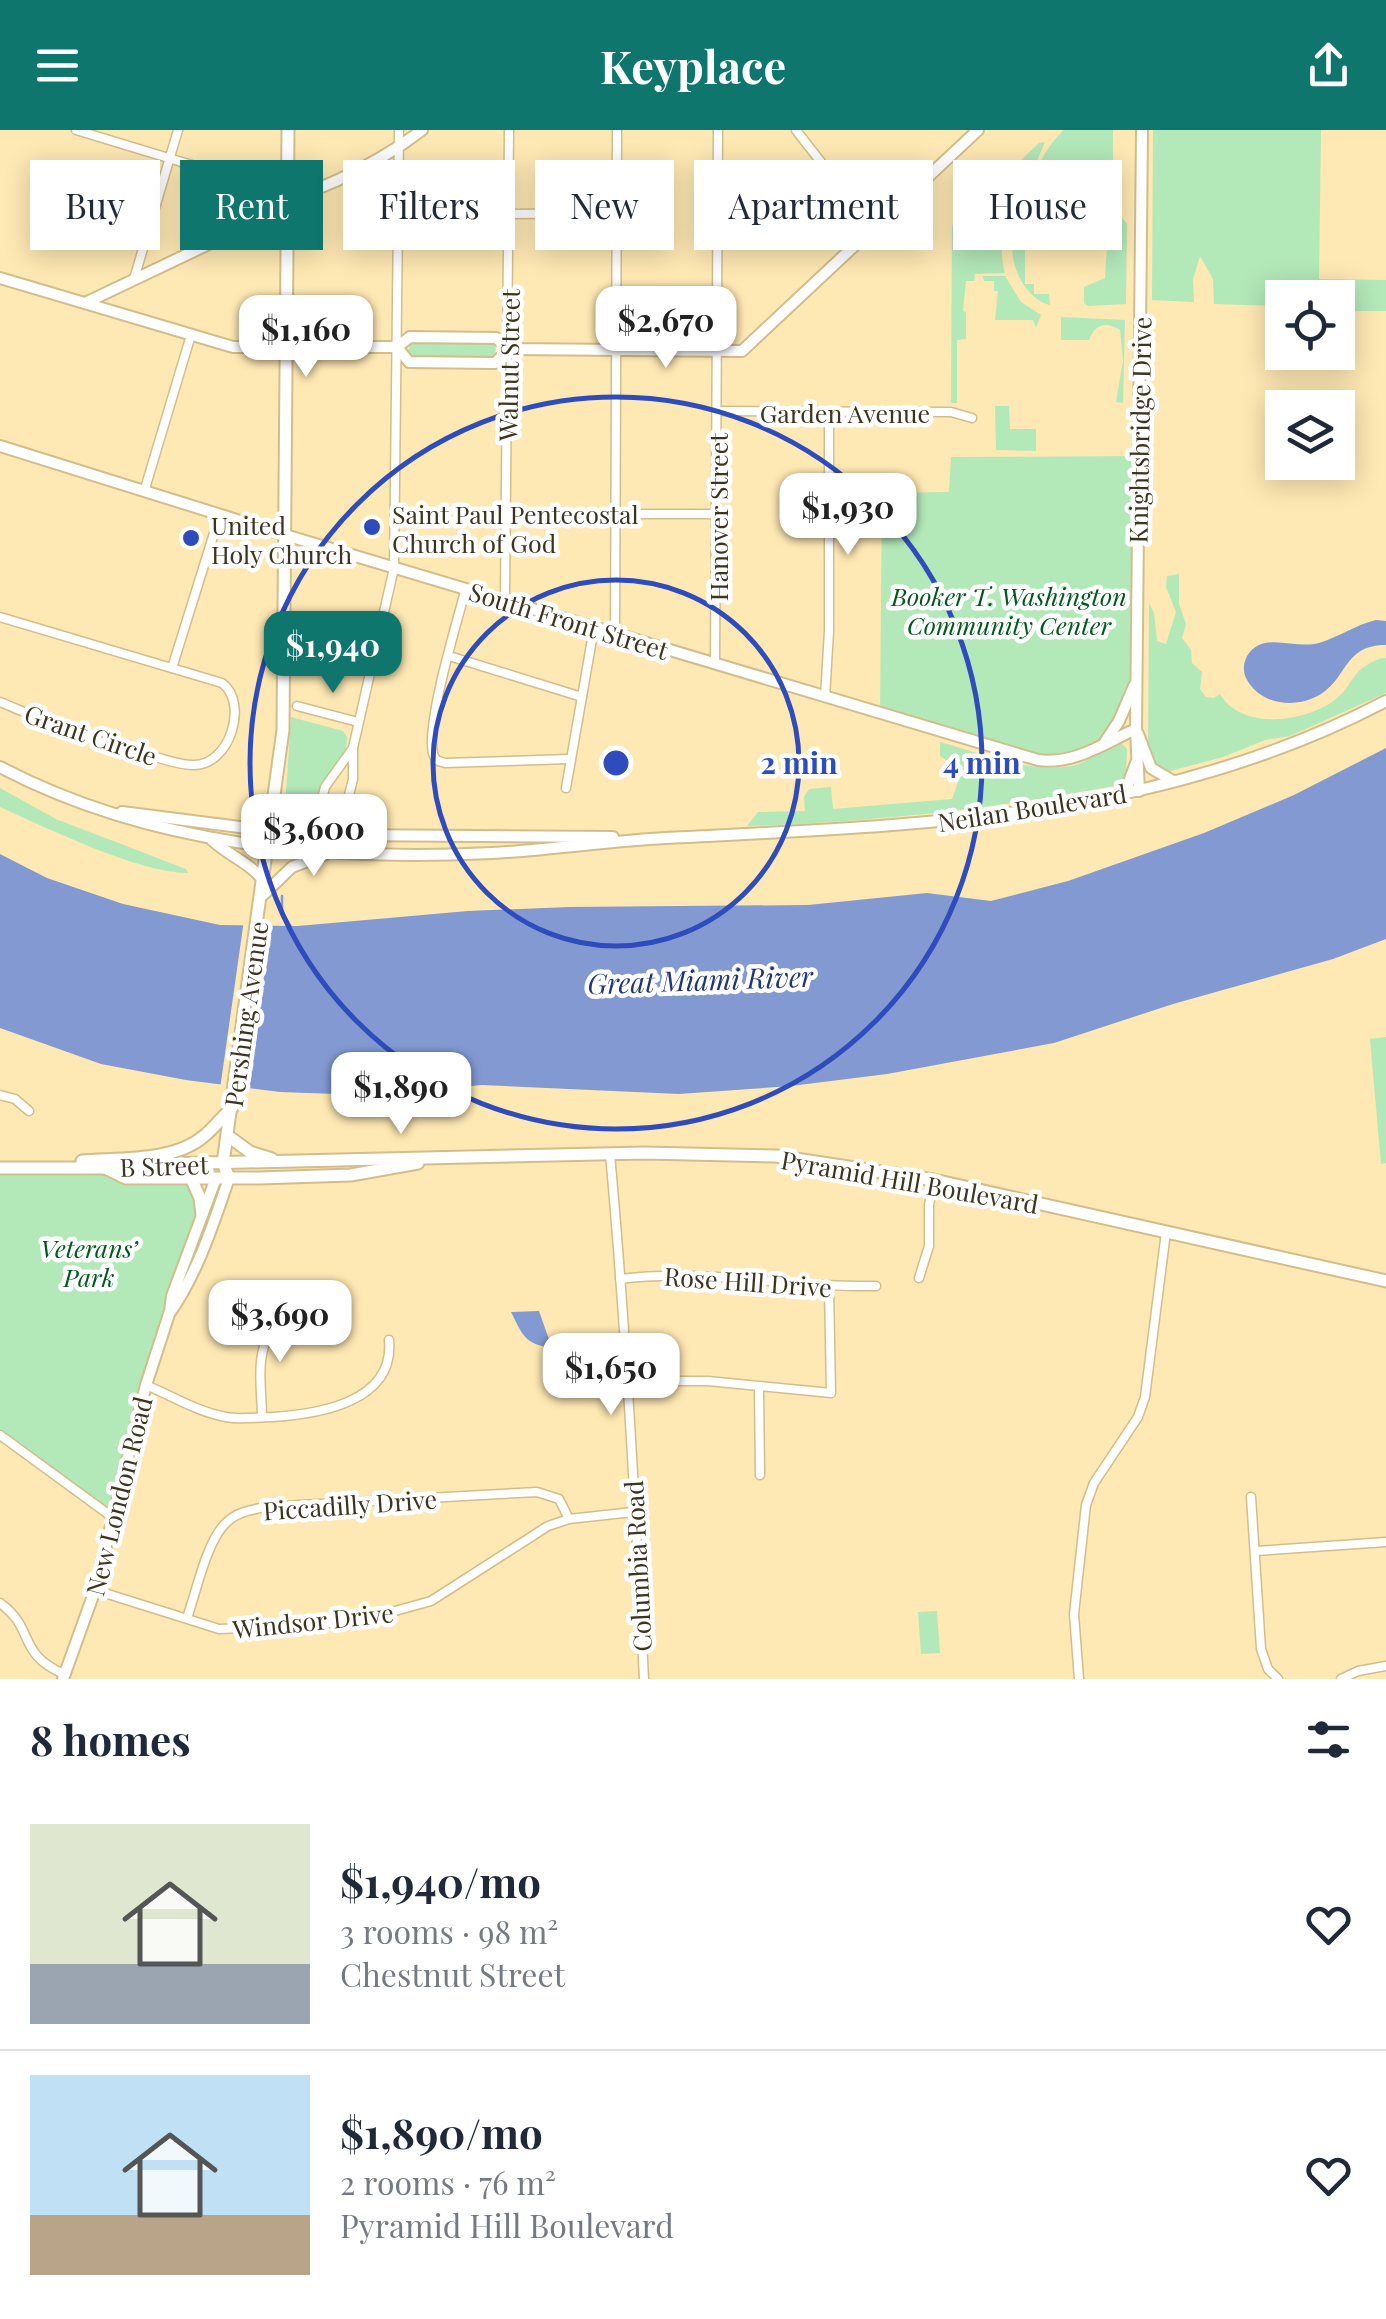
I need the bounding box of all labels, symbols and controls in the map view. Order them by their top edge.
text: Keyplace [600,35,786,95]
icon: menu [30,38,85,93]
icon: share [1301,38,1356,93]
chip: Buy [30,160,160,250]
chip: Rent [180,160,323,250]
chip: Filters [343,160,515,250]
chip: New [535,160,674,250]
chip: Apartment [694,160,933,250]
chip: House [953,160,1122,250]
map controls [1265,280,1355,480]
button: locate [1265,280,1355,370]
pin: $2,670 [585,286,747,371]
street label: Walnut Street [490,287,526,442]
pin: $1,160 [225,295,387,380]
text: $2,670 [618,297,714,340]
text: $1,160 [261,306,351,349]
street label: Knightsbridge Drive [1121,316,1157,544]
button: layers [1265,390,1355,480]
street label: Garden Avenue [760,396,930,429]
street label: Hanover Street [701,432,734,601]
pin: $1,930 [767,473,929,558]
text: $1,930 [802,484,895,527]
place label: Saint Paul Pentecostal Church of God [392,497,639,559]
place label: United Holy Church [211,508,352,570]
marker: Saint Paul Pentecostal Church of God [361,516,383,538]
marker: United Holy Church [180,527,202,549]
street label: South Front Street [465,574,674,666]
park label: Booker T. Washington Community Center [890,579,1127,641]
pin: $1,940 [252,611,414,696]
text: $1,940 [286,622,380,665]
street label: Grant Circle [21,696,161,772]
text: 2 min [760,742,838,782]
text: 4 min [943,742,1021,782]
centre of rings [598,745,634,781]
street label: Neilan Boulevard [935,776,1129,838]
pin: $3,600 [233,794,395,879]
text: $3,600 [263,805,365,848]
street label: Pershing Avenue [216,919,274,1109]
water label: Great Miami River [587,957,814,1001]
pin: $1,890 [320,1052,482,1137]
text: $1,890 [353,1063,449,1106]
street label: Pyramid Hill Boulevard [779,1142,1041,1220]
street label: B Street [119,1147,210,1183]
park label: Veterans’ Park [41,1231,138,1293]
street label: Rose Hill Drive [663,1259,833,1303]
pin: $3,690 [199,1280,361,1365]
text: $3,690 [231,1291,329,1334]
pin: $1,650 [530,1333,692,1418]
text: $1,650 [565,1344,657,1387]
street label: New London Road [77,1393,159,1599]
street label: Columbia Road [616,1480,658,1652]
street label: Piccadilly Drive [262,1481,438,1527]
street label: Windsor Drive [230,1595,395,1645]
text: 8 homes [30,1711,191,1767]
icon: filters [1301,1712,1356,1767]
text: $1,940/mo [340,1853,541,1909]
icon: home [110,1864,230,1984]
icon: heart [1301,1897,1356,1952]
text: 3 rooms · 98 m² [340,1909,558,1952]
text: Chestnut Street [340,1952,565,1995]
text: $1,890/mo [340,2104,543,2160]
icon: home [110,2115,230,2235]
icon: heart [1301,2148,1356,2203]
text: 2 rooms · 76 m² [340,2160,556,2203]
text: Pyramid Hill Boulevard [340,2203,674,2246]

